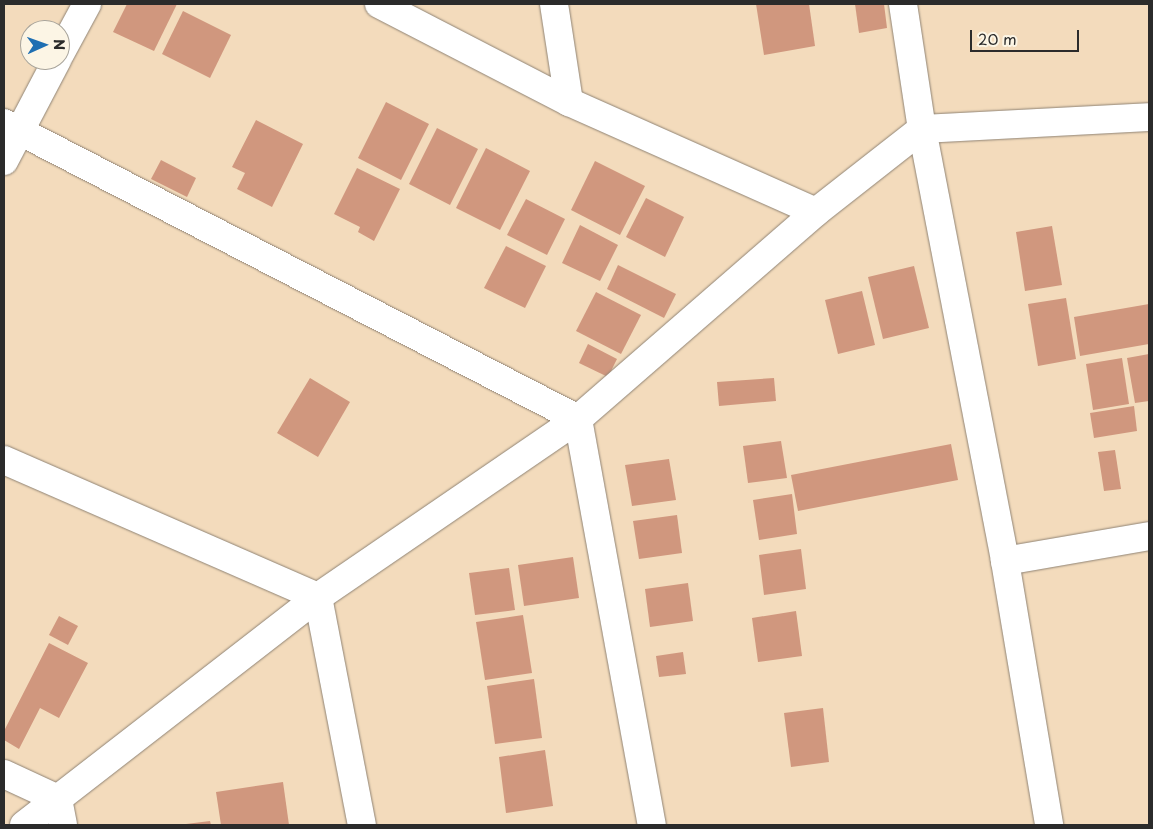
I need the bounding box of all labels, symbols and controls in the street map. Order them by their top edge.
north arrow [20,20,70,70]
scale bar [973,20,1082,52]
text: 20 m [978,27,1017,50]
text: N [49,39,70,50]

